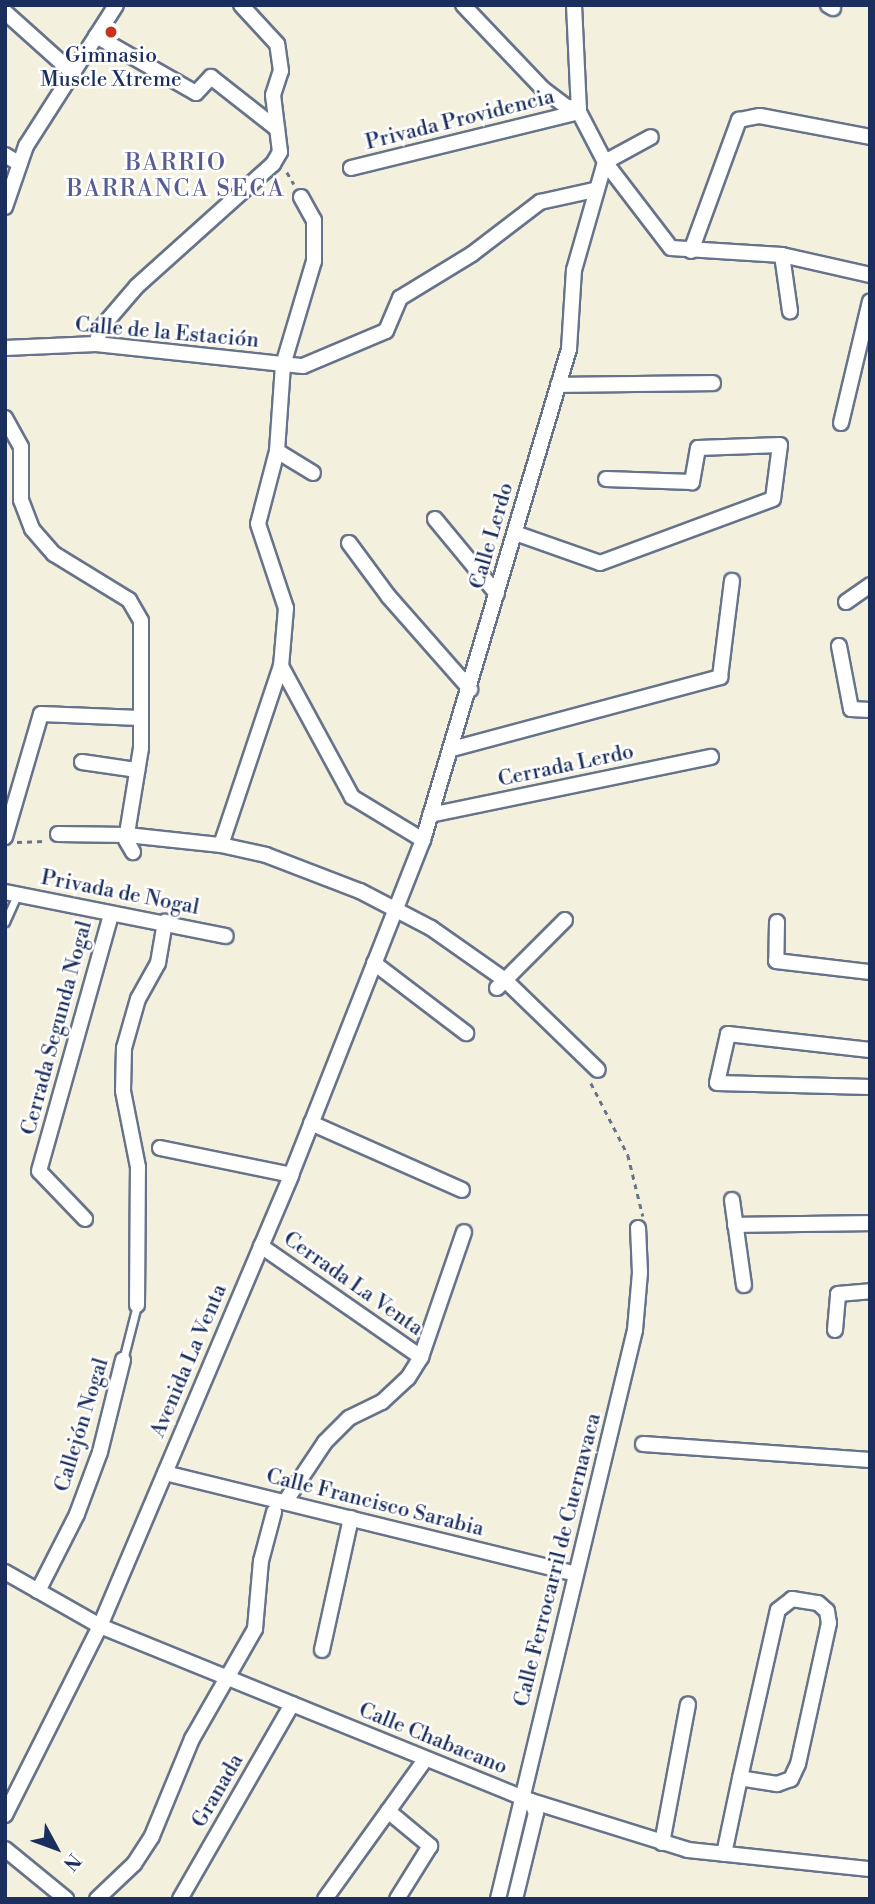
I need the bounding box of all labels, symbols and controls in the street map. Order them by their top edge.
marker: Gimnasio Muscle Xtreme [103,24,119,40]
place label: Gimnasio Muscle Xtreme [40,43,182,93]
street label: Privada Providencia [363,84,557,156]
district label: BARRIO BARRANCA SECA [68,149,284,203]
street label: Calle de la Estación [74,312,260,354]
street label: Calle Lerdo [465,480,519,592]
street label: Cerrada Lerdo [496,739,636,793]
street label: Privada de Nogal [39,865,201,921]
street label: Cerrada Segunda Nogal [16,918,98,1138]
street label: Cerrada La Venta [278,1226,428,1342]
street label: Avenida La Venta [145,1281,233,1441]
street label: Callejón Nogal [50,1355,114,1495]
street label: Calle Ferrocarril de Cuernavaca [509,1411,607,1709]
street label: Calle Francisco Sarabia [264,1464,486,1542]
street label: Calle Chabacano [355,1698,511,1780]
street label: Granada [187,1750,249,1832]
north arrow [21,1813,91,1883]
text: N [58,1848,86,1875]

